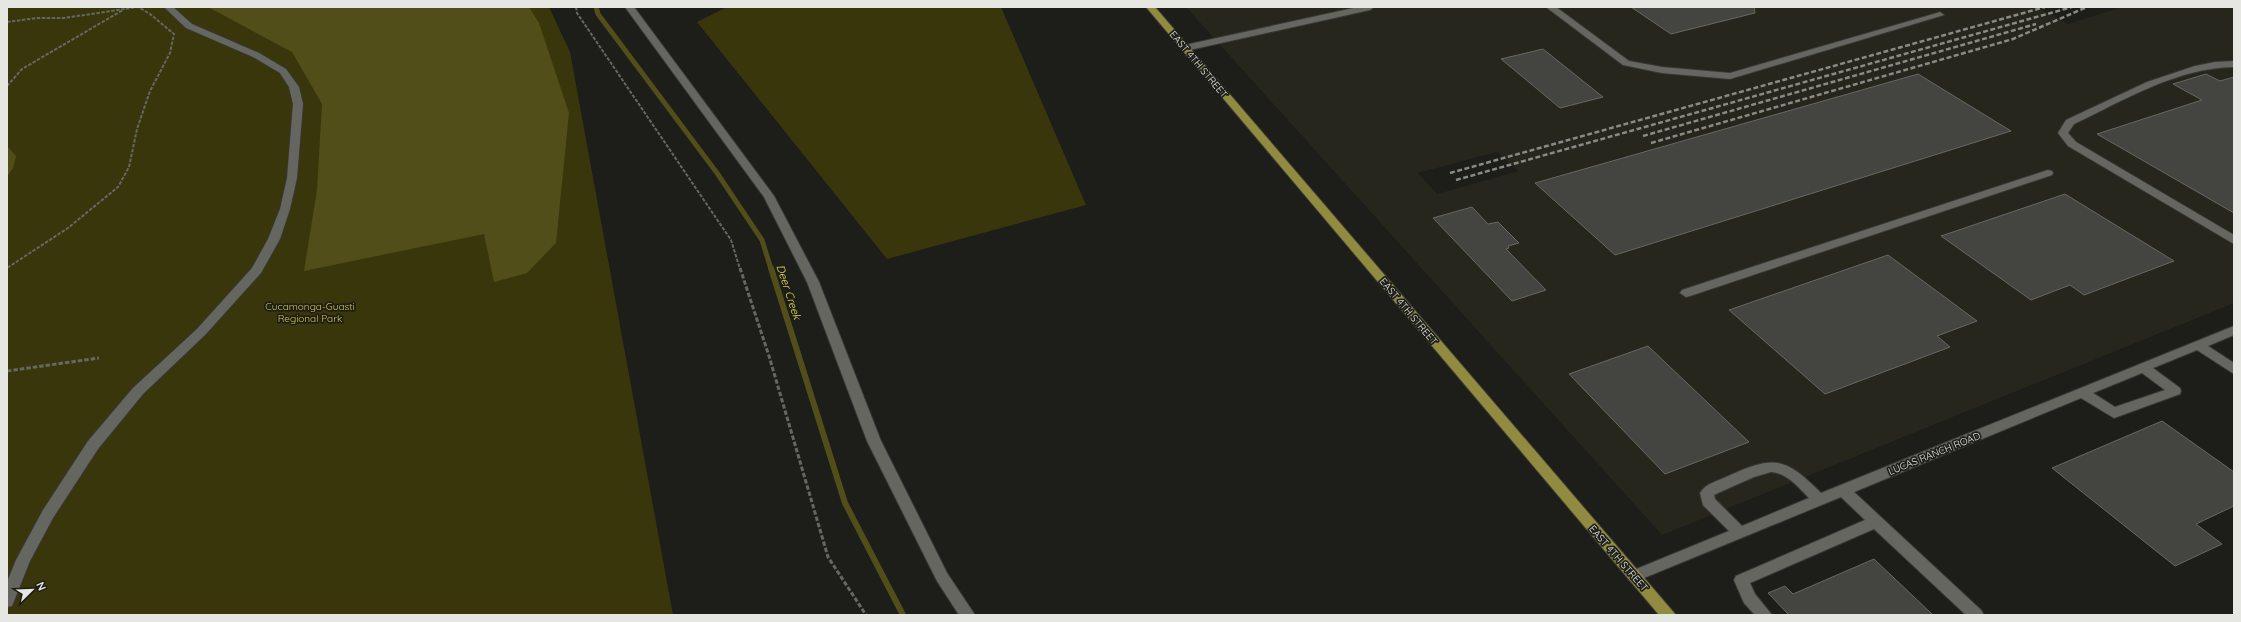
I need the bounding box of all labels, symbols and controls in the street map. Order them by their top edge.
street label: EAST 4TH STREET [1167,28,1230,100]
water label: Deer Creek [774,263,805,322]
street label: EAST 4TH STREET [1377,275,1440,347]
park label: Cucamonga-Guasti Regional Park [265,300,355,325]
street label: LUCAS RANCH ROAD [1886,429,1982,478]
street label: EAST 4TH STREET [1586,523,1651,594]
north arrow [12,570,52,610]
text: N [33,580,49,593]

